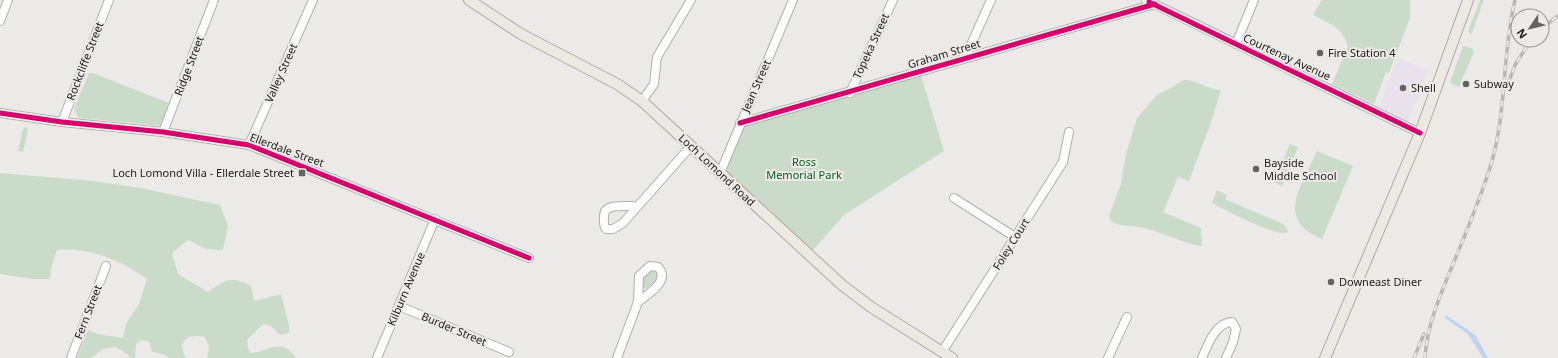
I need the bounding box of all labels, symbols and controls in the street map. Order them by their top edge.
north arrow [1510,8,1550,48]
street label: Topeka Street [849,11,892,81]
street label: Rockcliffe Street [63,19,106,102]
text: N [1513,26,1530,42]
street label: Courtenay Avenue [1241,30,1334,83]
street label: Ridge Street [170,34,207,98]
street label: Graham Street [906,35,982,72]
street label: Valley Street [261,41,300,105]
place label: Fire Station 4 [1328,45,1396,60]
marker: Fire Station 4 [1315,48,1325,58]
street label: Jean Street [737,57,774,115]
place label: Subway [1474,76,1514,91]
marker: Subway [1461,79,1471,89]
place label: Shell [1411,80,1436,95]
marker: Shell [1398,83,1408,93]
street label: Ellerdale Street [248,129,326,170]
street label: Loch Lomond Road [676,130,759,209]
park label: Ross Memorial Park [766,154,842,182]
place label: Bayside Middle School [1264,155,1337,183]
marker: Bayside Middle School [1251,164,1261,174]
place label: Loch Lomond Villa - Ellerdale Street [112,165,294,180]
marker: Loch Lomond Villa - Ellerdale Street [297,168,307,178]
street label: Foley Court [989,215,1032,273]
street label: Kilburn Avenue [383,250,428,328]
place label: Downeast Diner [1339,274,1422,289]
marker: Downeast Diner [1326,277,1336,287]
street label: Fern Street [70,283,105,341]
street label: Burder Street [419,308,489,349]

